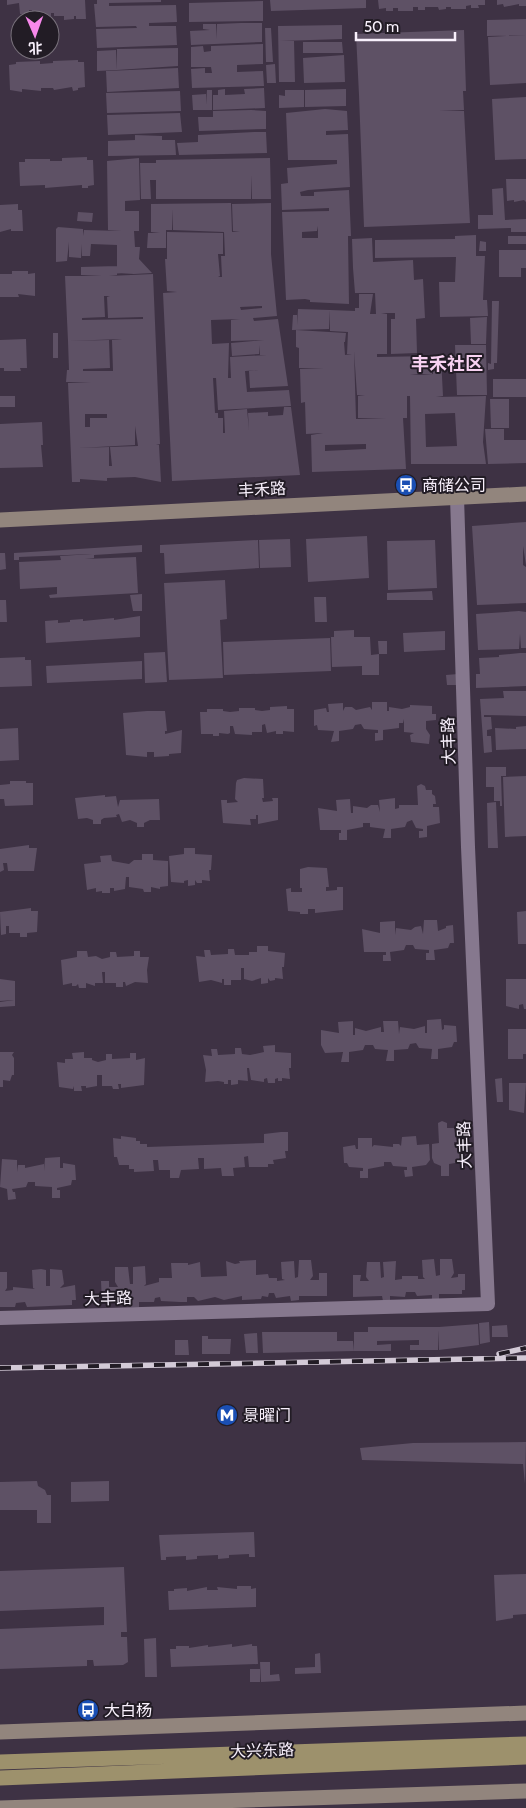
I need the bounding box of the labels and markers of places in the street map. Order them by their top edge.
bus stop icon: 商储公司 [394,473,418,497]
place label: 商储公司 [422,476,486,495]
metro station icon: 景曜门 [215,1403,239,1427]
place label: 景曜门 [243,1406,291,1425]
bus stop icon: 大白杨 [76,1698,100,1722]
place label: 大白杨 [104,1701,152,1720]

